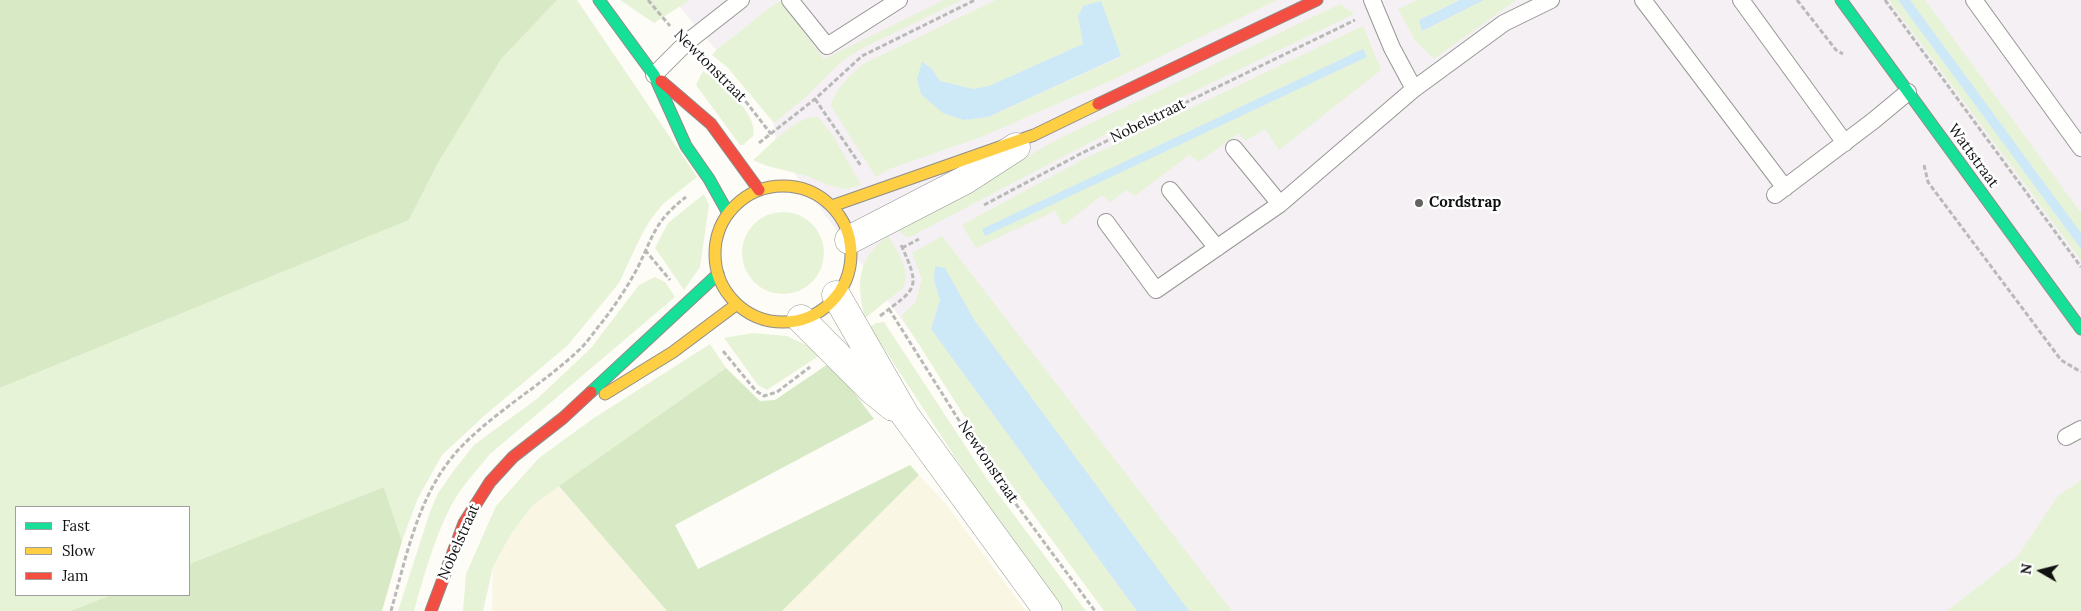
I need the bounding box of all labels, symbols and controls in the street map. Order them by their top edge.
street label: Newtonstraat [670,26,750,106]
street label: Nobelstraat [1108,95,1188,147]
street label: Wattstraat [1944,121,2002,191]
place label: Cordstrap [1429,194,1501,212]
marker: Cordstrap [1413,197,1425,209]
street label: Newtonstraat [954,417,1022,507]
street label: Nobelstraat [434,501,484,583]
legend [15,506,190,596]
text: Fast [62,516,90,535]
text: Slow [62,541,95,560]
north arrow [2016,546,2066,596]
text: N [2016,562,2036,576]
text: Jam [62,566,89,585]

